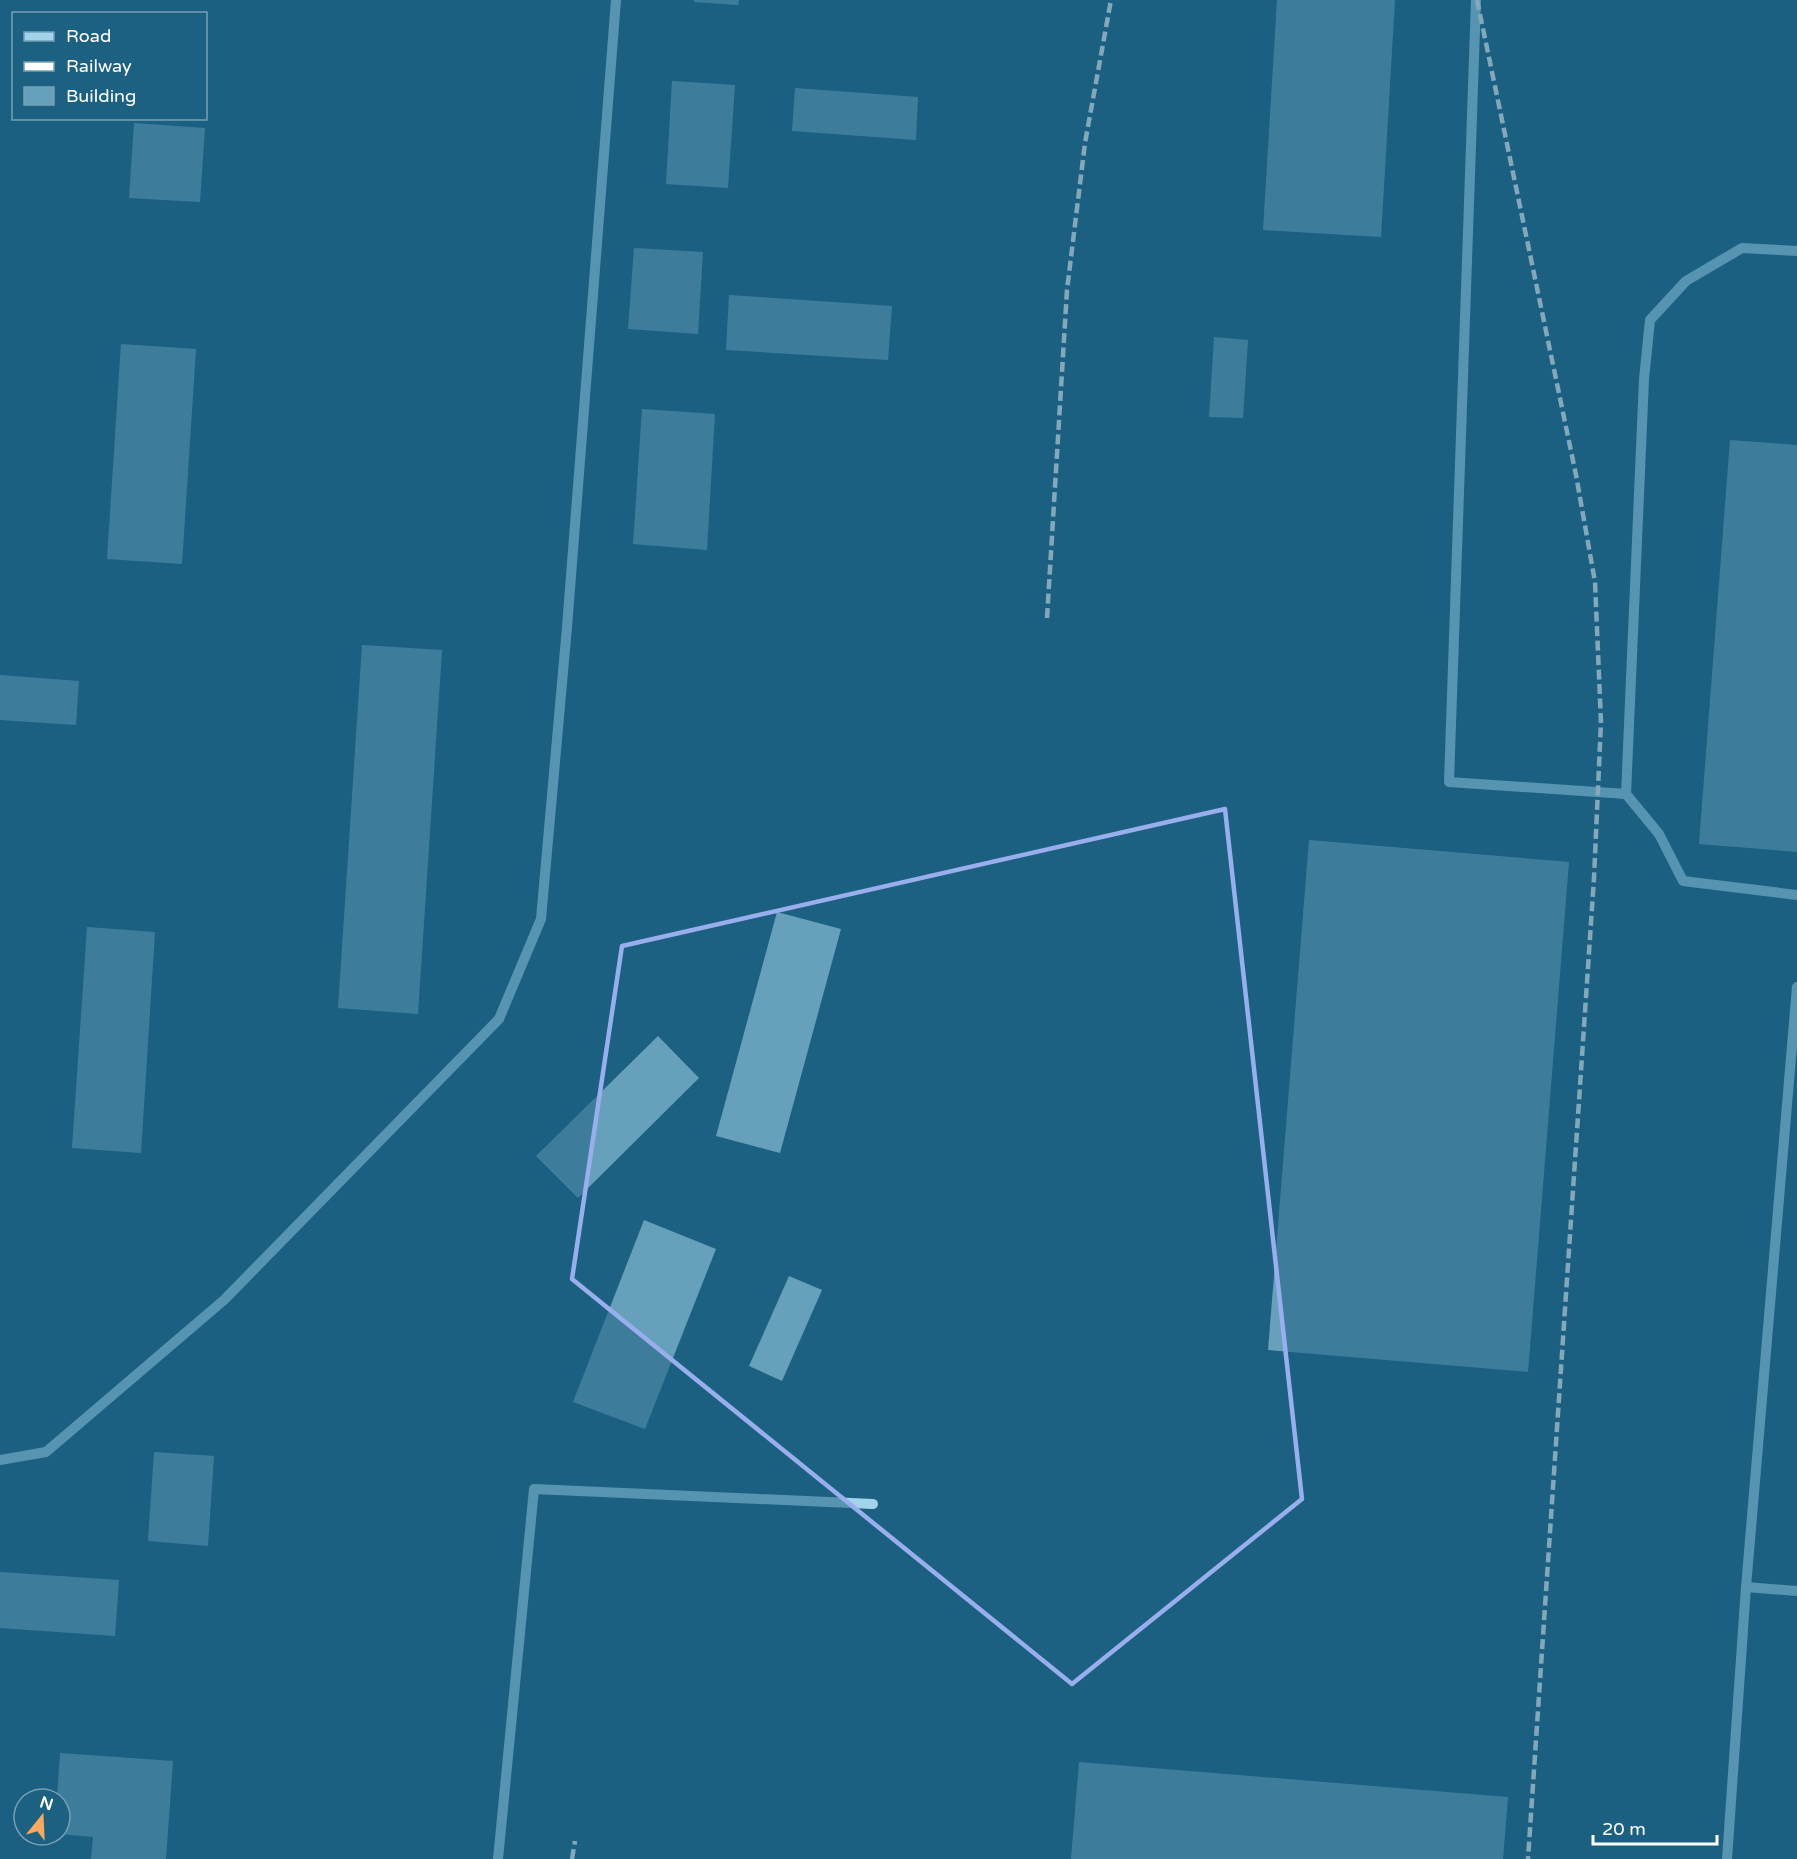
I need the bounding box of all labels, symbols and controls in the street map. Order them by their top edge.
legend [12,12,207,120]
text: Road [66,25,111,47]
text: Railway [66,55,132,77]
text: Building [66,85,136,107]
north arrow [12,1787,72,1847]
text: N [37,1792,56,1815]
scale bar [1593,1808,1718,1846]
text: 20 m [1602,1818,1646,1840]

